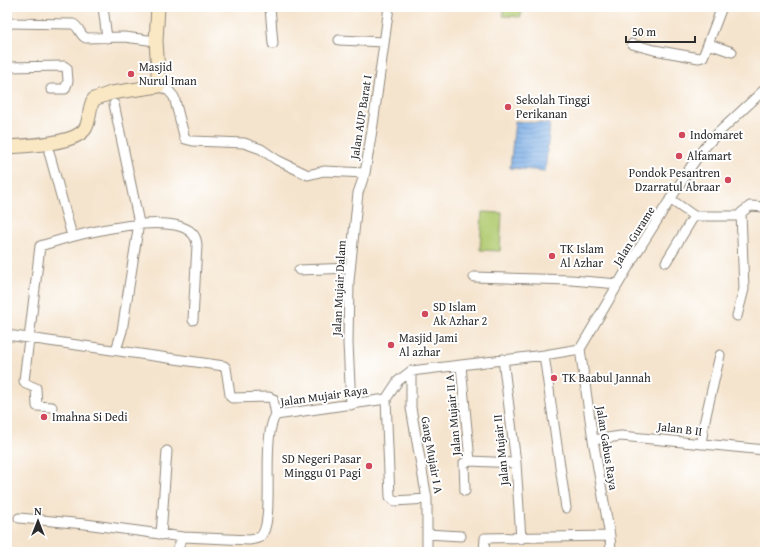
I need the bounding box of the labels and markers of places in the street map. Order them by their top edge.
place label: Masjid Nurul Iman [139,58,197,89]
marker: Masjid Nurul Iman [126,69,136,79]
place label: Sekolah Tinggi Perikanan [516,91,591,122]
marker: Sekolah Tinggi Perikanan [503,102,513,112]
place label: Indomaret [690,126,744,143]
marker: Indomaret [677,130,687,140]
place label: Alfamart [687,147,733,164]
marker: Alfamart [674,151,684,161]
place label: Pondok Pesantren Dzarratul Abraar [629,164,720,195]
marker: Pondok Pesantren Dzarratul Abraar [723,175,733,185]
place label: TK Islam Al Azhar [560,240,604,271]
marker: TK Islam Al Azhar [547,251,557,261]
place label: SD Islam Ak Azhar 2 [433,298,488,329]
marker: SD Islam Ak Azhar 2 [420,309,430,319]
place label: Masjid Jami Al azhar [399,329,458,360]
marker: Masjid Jami Al azhar [386,340,396,350]
place label: TK Baabul Jannah [562,369,651,386]
marker: TK Baabul Jannah [549,373,559,383]
place label: Imahna Si Dedi [52,408,128,425]
marker: Imahna Si Dedi [39,412,49,422]
place label: SD Negeri Pasar Minggu 01 Pagi [282,450,362,481]
marker: SD Negeri Pasar Minggu 01 Pagi [364,461,374,471]

